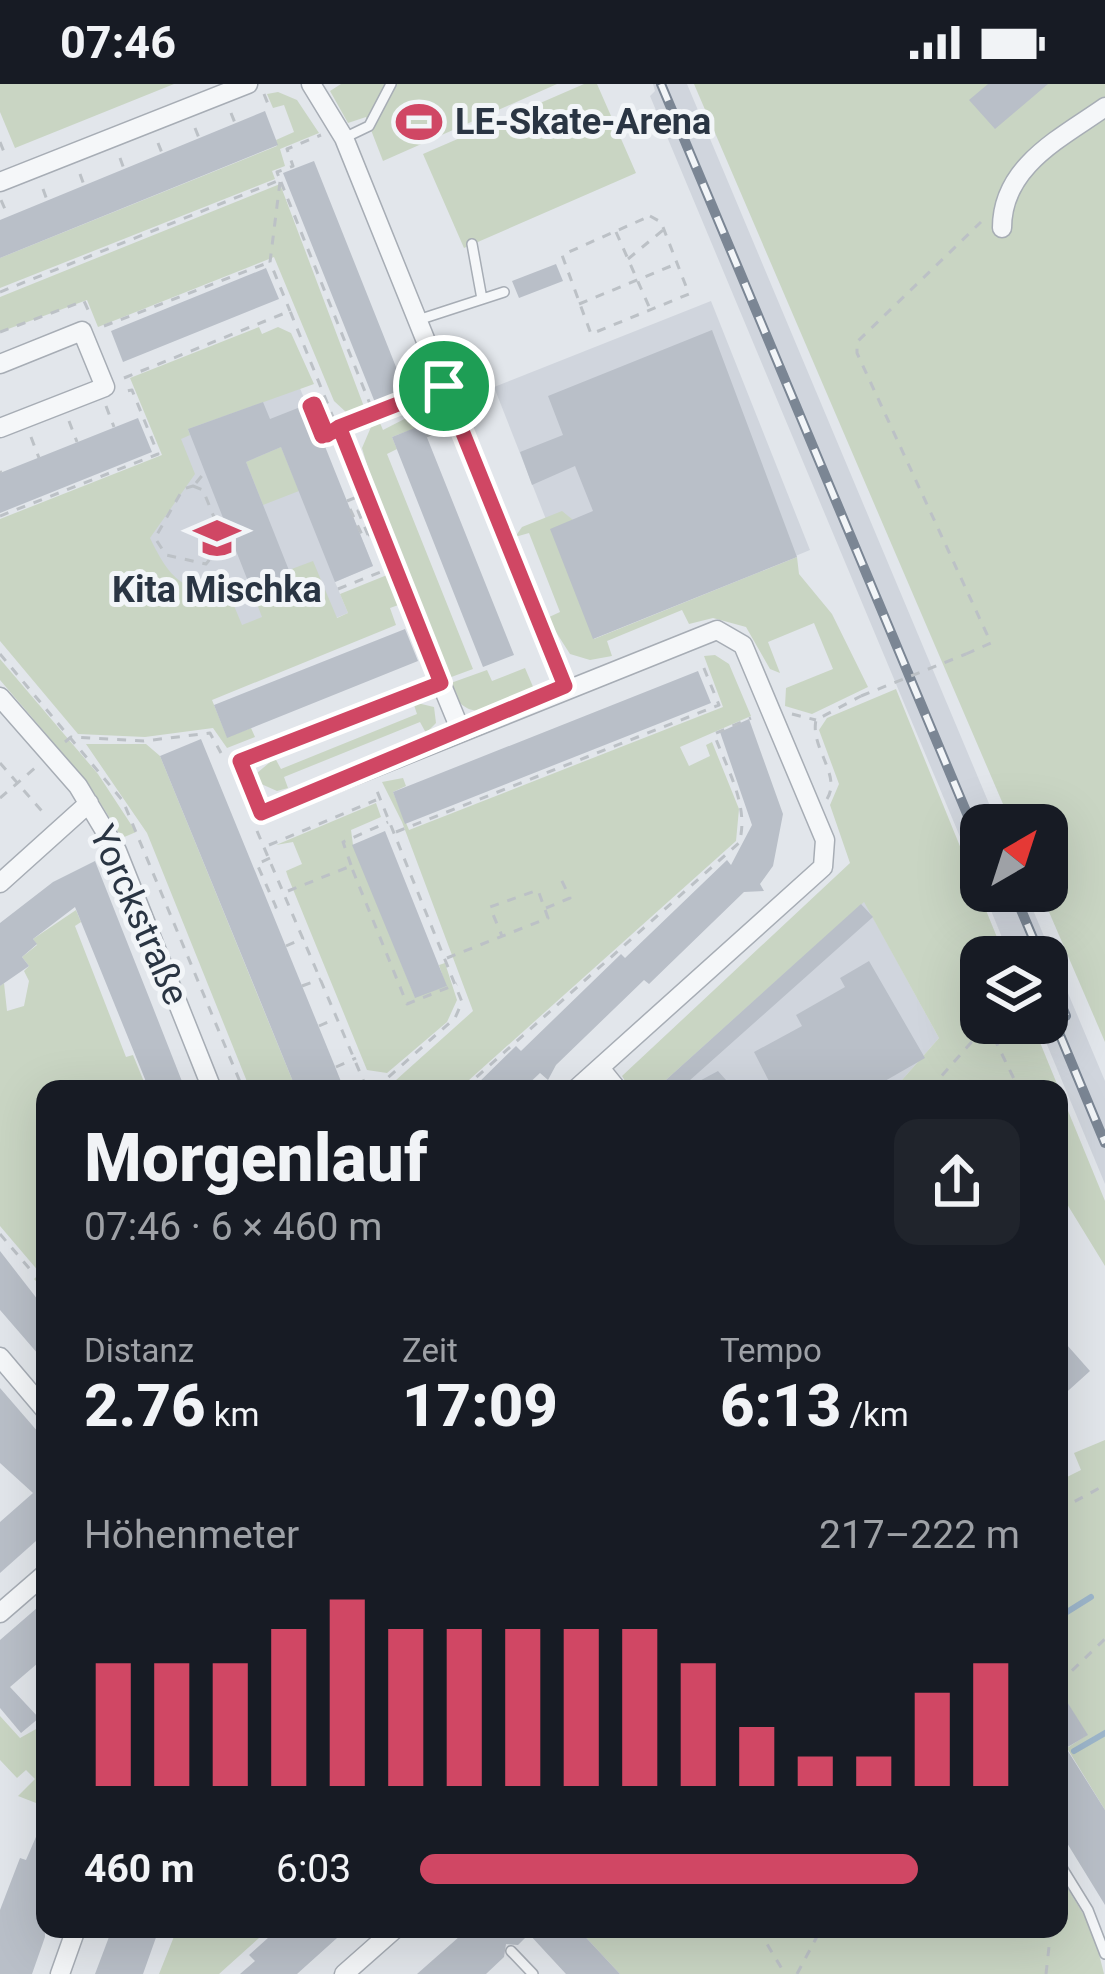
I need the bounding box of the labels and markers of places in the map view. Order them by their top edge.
sports icon: LE-Skate-Arena [394,97,444,147]
place label: LE-Skate-Arena [455,101,711,143]
pin [393,335,495,437]
school or university icon: Kita Mischka [192,513,242,563]
place label: Kita Mischka [112,569,322,611]

